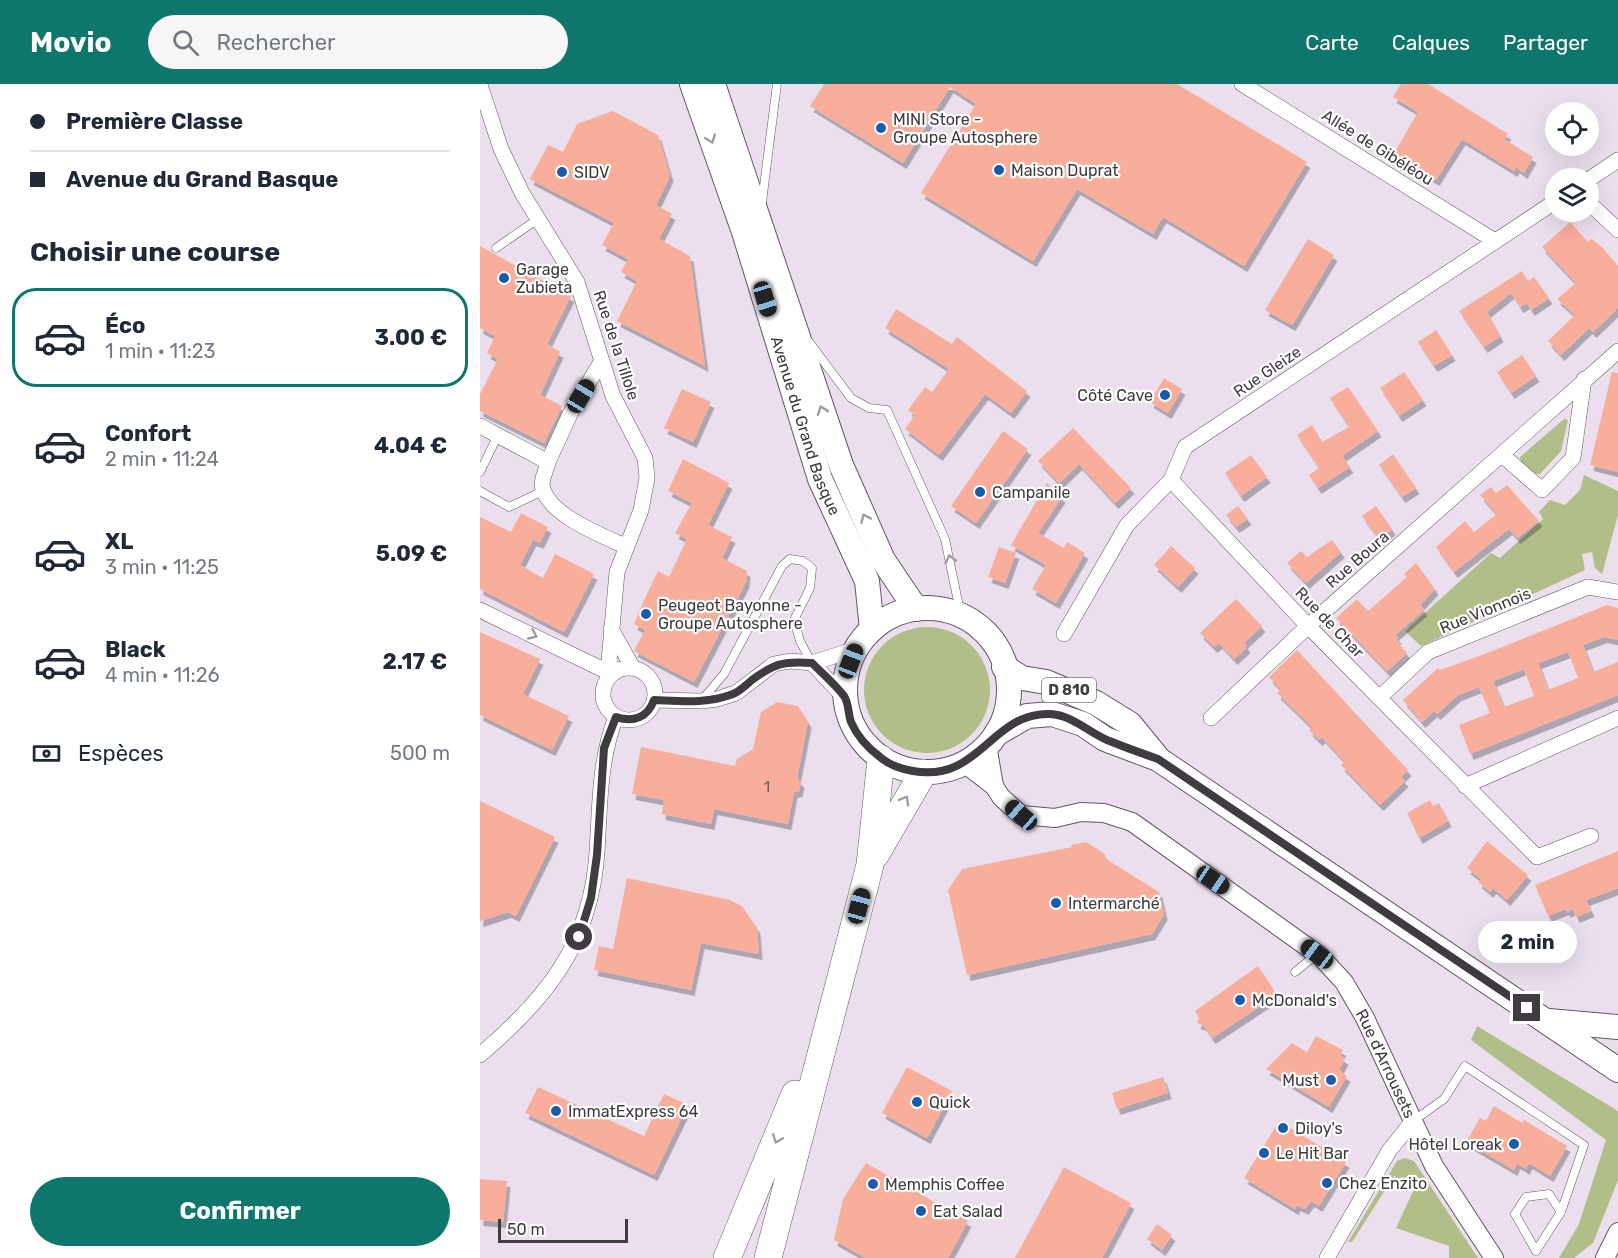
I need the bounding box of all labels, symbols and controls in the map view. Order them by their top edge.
search box [148,15,568,69]
text: Movio [30,26,112,59]
icon: search [169,26,202,59]
text: Rechercher [217,29,335,56]
text: Carte [1305,30,1359,55]
text: Calques [1392,30,1470,55]
text: Partager [1503,30,1588,55]
map controls [1545,102,1599,222]
button: locate [1545,102,1599,156]
street label: Allée de Gibéléou [1319,106,1437,189]
text: Première Classe [66,108,243,135]
place label: MINI Store - Groupe Autosphere [893,110,1038,147]
marker: MINI Store - Groupe Autosphere [874,121,888,135]
one-way arrow [704,133,717,144]
place label: Maison Duprat [1011,161,1119,180]
place label: SIDV [574,163,610,182]
marker: Maison Duprat [992,163,1006,177]
marker: SIDV [555,165,569,179]
text: Avenue du Grand Basque [66,166,338,193]
button: layers [1545,168,1599,222]
text: Choisir une course [30,236,280,268]
place label: Garage Zubieta [516,260,572,297]
marker: Garage Zubieta [497,271,511,285]
car [751,279,779,319]
street label: Rue de la Tillole [590,288,643,403]
icon: car [33,311,87,365]
text: Éco [105,312,145,339]
text: 3.00 € [375,324,447,351]
street label: Avenue du Grand Basque [767,334,844,518]
text: 1 min · 11:23 [105,339,216,363]
street label: Rue Gleize [1230,342,1305,401]
car [564,376,598,416]
place label: Côté Cave [1077,386,1153,405]
marker: Côté Cave [1158,388,1172,402]
one-way arrow [817,405,830,416]
icon: car [33,419,87,473]
text: Confort [105,420,191,447]
text: 4.04 € [374,432,447,459]
text: 2 min · 11:24 [105,447,219,471]
place label: Campanile [992,483,1071,502]
marker: Campanile [973,485,987,499]
one-way arrow [860,514,872,525]
icon: car [33,527,87,581]
street label: Rue Boura [1322,527,1393,592]
text: XL [105,528,133,555]
text: 5.09 € [376,540,447,567]
one-way arrow [945,554,958,564]
text: 3 min · 11:25 [105,555,219,579]
street label: Rue de Char [1291,583,1368,662]
street label: Rue Vionnois [1437,584,1534,637]
place label: Peugeot Bayonne - Groupe Autosphere [658,596,803,633]
marker: Peugeot Bayonne - Groupe Autosphere [639,607,653,621]
one-way arrow [526,628,537,640]
icon: car [33,635,87,689]
text: Black [105,636,166,663]
car [836,641,866,681]
text: 2.17 € [382,648,447,675]
text: 4 min · 11:26 [105,663,220,687]
road number: D 810 [1042,678,1096,702]
icon: cash [30,737,63,770]
text: Espèces [78,740,164,767]
text: 500 m [390,741,450,765]
house number: 1 [764,779,770,796]
one-way arrow [898,796,910,806]
car [1002,796,1040,834]
car [1193,862,1233,898]
car [846,886,872,926]
place label: Intermarché [1068,894,1160,913]
marker: Intermarché [1049,896,1063,910]
callout: 2 min [1478,921,1576,963]
route start [565,923,592,950]
text: 2 min [1500,930,1555,954]
car [1297,936,1337,972]
place label: McDonald's [1252,991,1337,1010]
marker: McDonald's [1233,993,1247,1007]
route end [1513,994,1540,1021]
street label: Rue d'Arrousets [1352,1006,1419,1121]
place label: Must [1282,1071,1319,1090]
marker: Must [1324,1073,1338,1087]
place label: Quick [929,1093,971,1112]
marker: Quick [910,1095,924,1109]
place label: ImmatExpress 64 [568,1102,698,1121]
marker: ImmatExpress 64 [549,1104,563,1118]
place label: Diloy's [1295,1119,1343,1138]
marker: Diloy's [1276,1121,1290,1135]
one-way arrow [772,1133,784,1144]
place label: Hôtel Loreak [1408,1135,1503,1154]
marker: Hôtel Loreak [1507,1137,1521,1151]
place label: Le Hit Bar [1276,1144,1349,1163]
marker: Le Hit Bar [1257,1146,1271,1160]
place label: Chez Enzito [1339,1174,1427,1193]
place label: Memphis Coffee [885,1175,1005,1194]
marker: Chez Enzito [1320,1176,1334,1190]
button: Confirmer [30,1177,450,1246]
marker: Memphis Coffee [866,1177,880,1191]
place label: Eat Salad [933,1202,1003,1221]
marker: Eat Salad [914,1204,928,1218]
scale bar [498,1216,628,1244]
text: 50 m [507,1220,545,1239]

